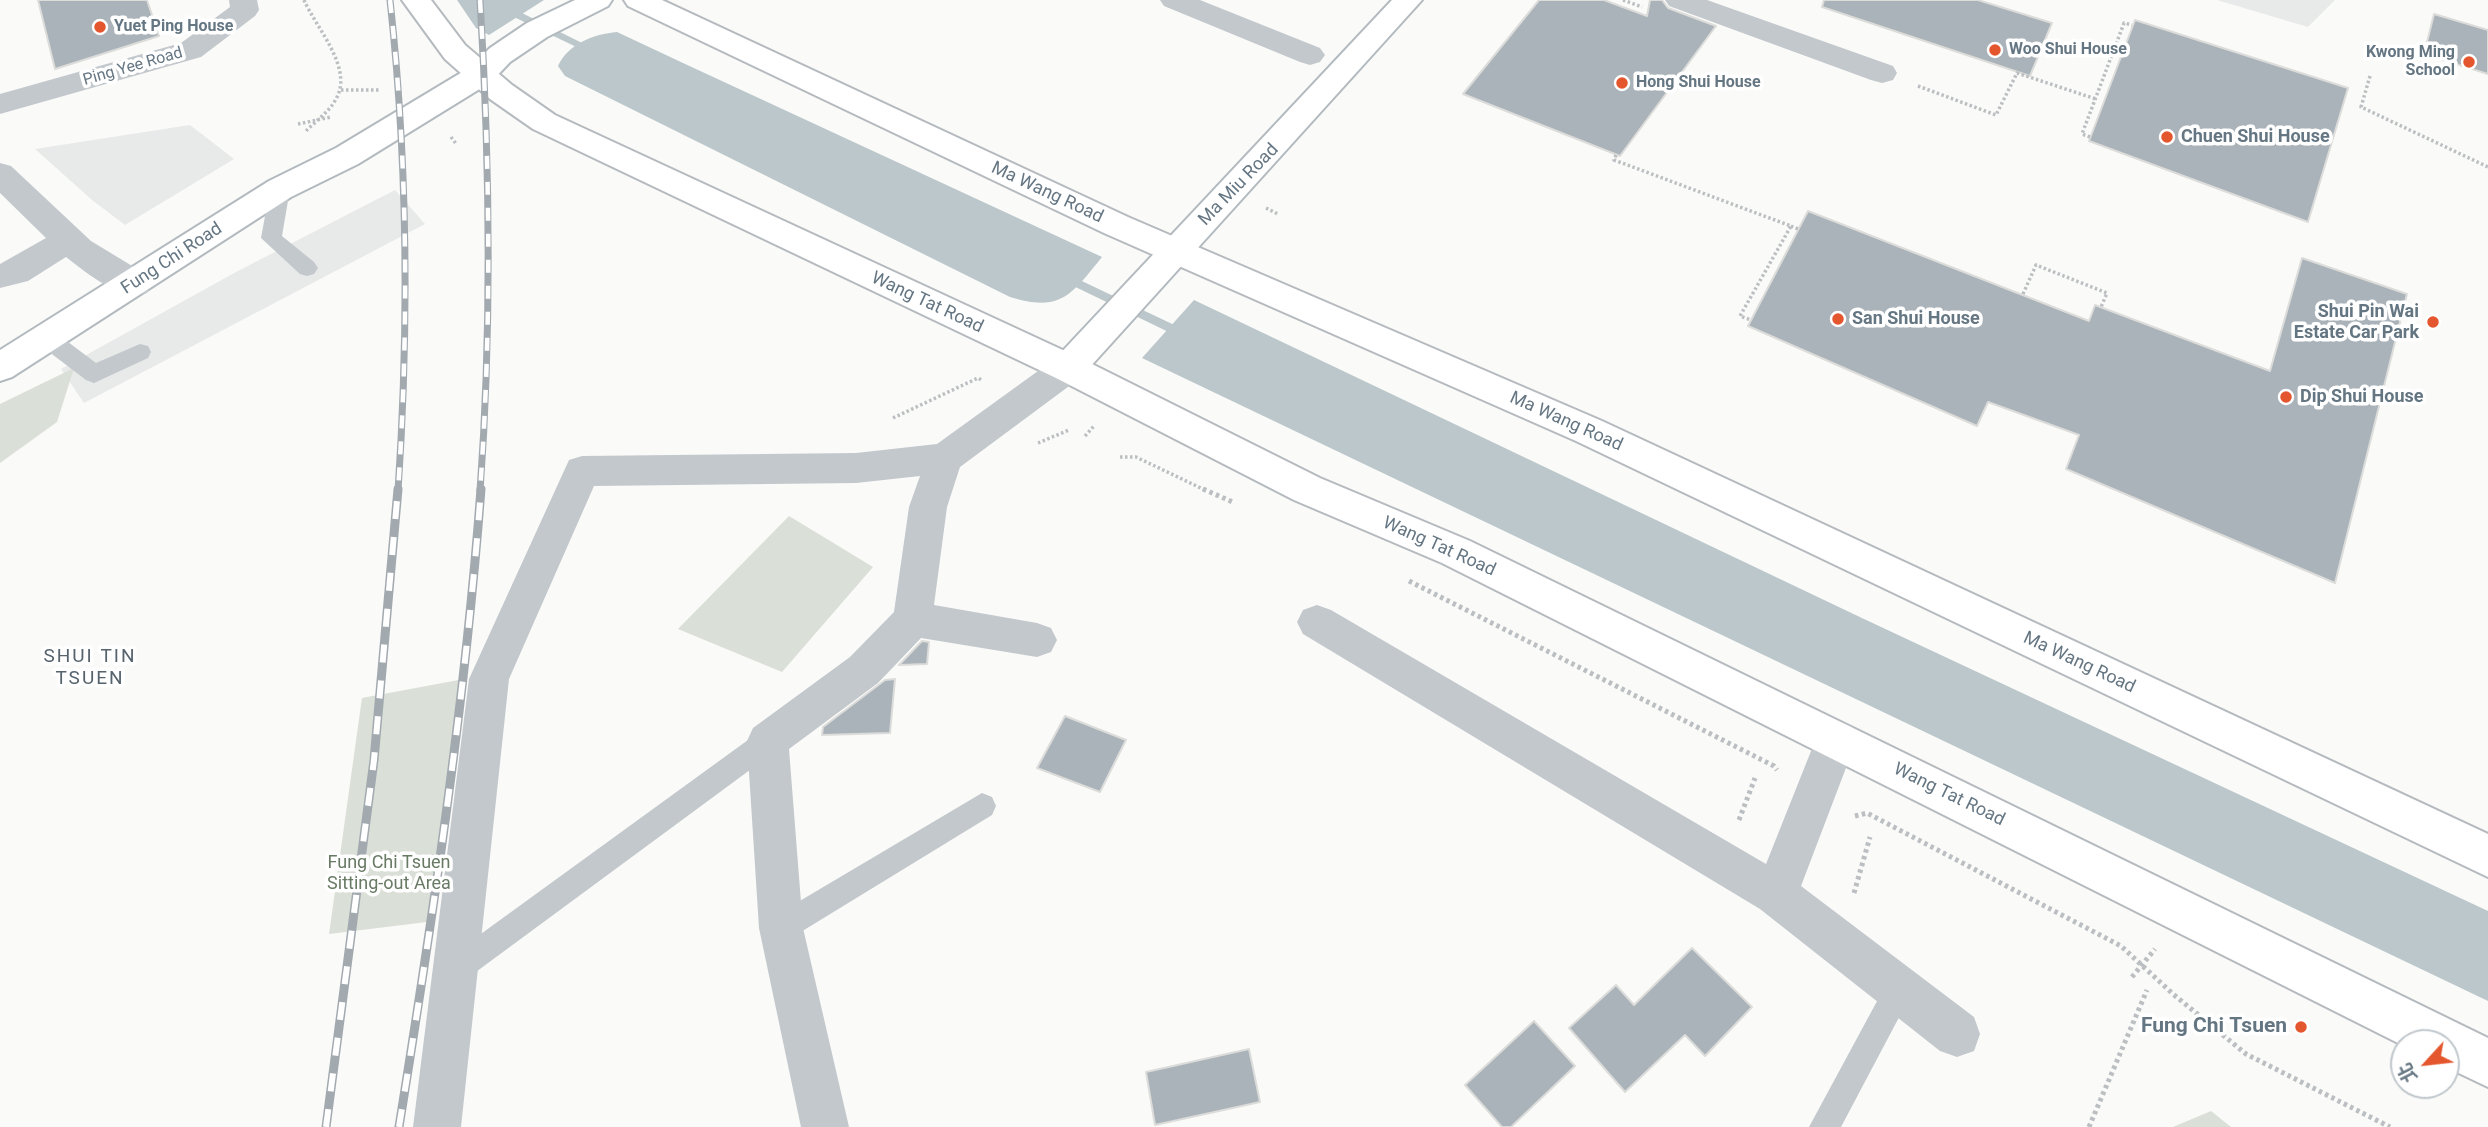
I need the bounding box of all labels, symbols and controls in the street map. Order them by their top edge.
place label: Yuet Ping House [114,17,233,37]
marker: Yuet Ping House [92,19,108,35]
place label: Woo Shui House [2009,40,2127,60]
marker: Woo Shui House [1987,42,2003,58]
place label: Kwong Ming School [2366,43,2455,81]
street label: Ping Yee Road [81,44,185,90]
marker: Kwong Ming School [2461,54,2477,70]
place label: Hong Shui House [1636,73,1761,93]
marker: Hong Shui House [1614,75,1630,91]
place label: Chuen Shui House [2181,126,2330,148]
marker: Chuen Shui House [2159,129,2175,145]
street label: Ma Miu Road [1195,139,1283,231]
street label: Ma Wang Road [987,158,1107,228]
street label: Fung Chi Road [117,218,227,300]
street label: Wang Tat Road [868,268,986,338]
place label: Shui Pin Wai Estate Car Park [2294,301,2419,344]
place label: San Shui House [1852,308,1980,330]
marker: San Shui House [1830,311,1846,327]
marker: Shui Pin Wai Estate Car Park [2425,314,2441,330]
place label: Dip Shui House [2300,386,2423,408]
street label: Ma Wang Road [1506,387,1626,457]
marker: Dip Shui House [2278,389,2294,405]
street label: Wang Tat Road [1379,512,1499,582]
street label: Ma Wang Road [2019,628,2139,698]
district label: SHUI TIN TSUEN [44,646,136,690]
street label: Wang Tat Road [1890,759,2008,831]
park label: Fung Chi Tsuen Sitting-out Area [327,852,451,894]
place label: Fung Chi Tsuen [2141,1014,2287,1040]
marker: Fung Chi Tsuen [2293,1019,2309,1035]
north arrow [2390,1029,2460,1099]
text: 北 [2393,1059,2422,1087]

